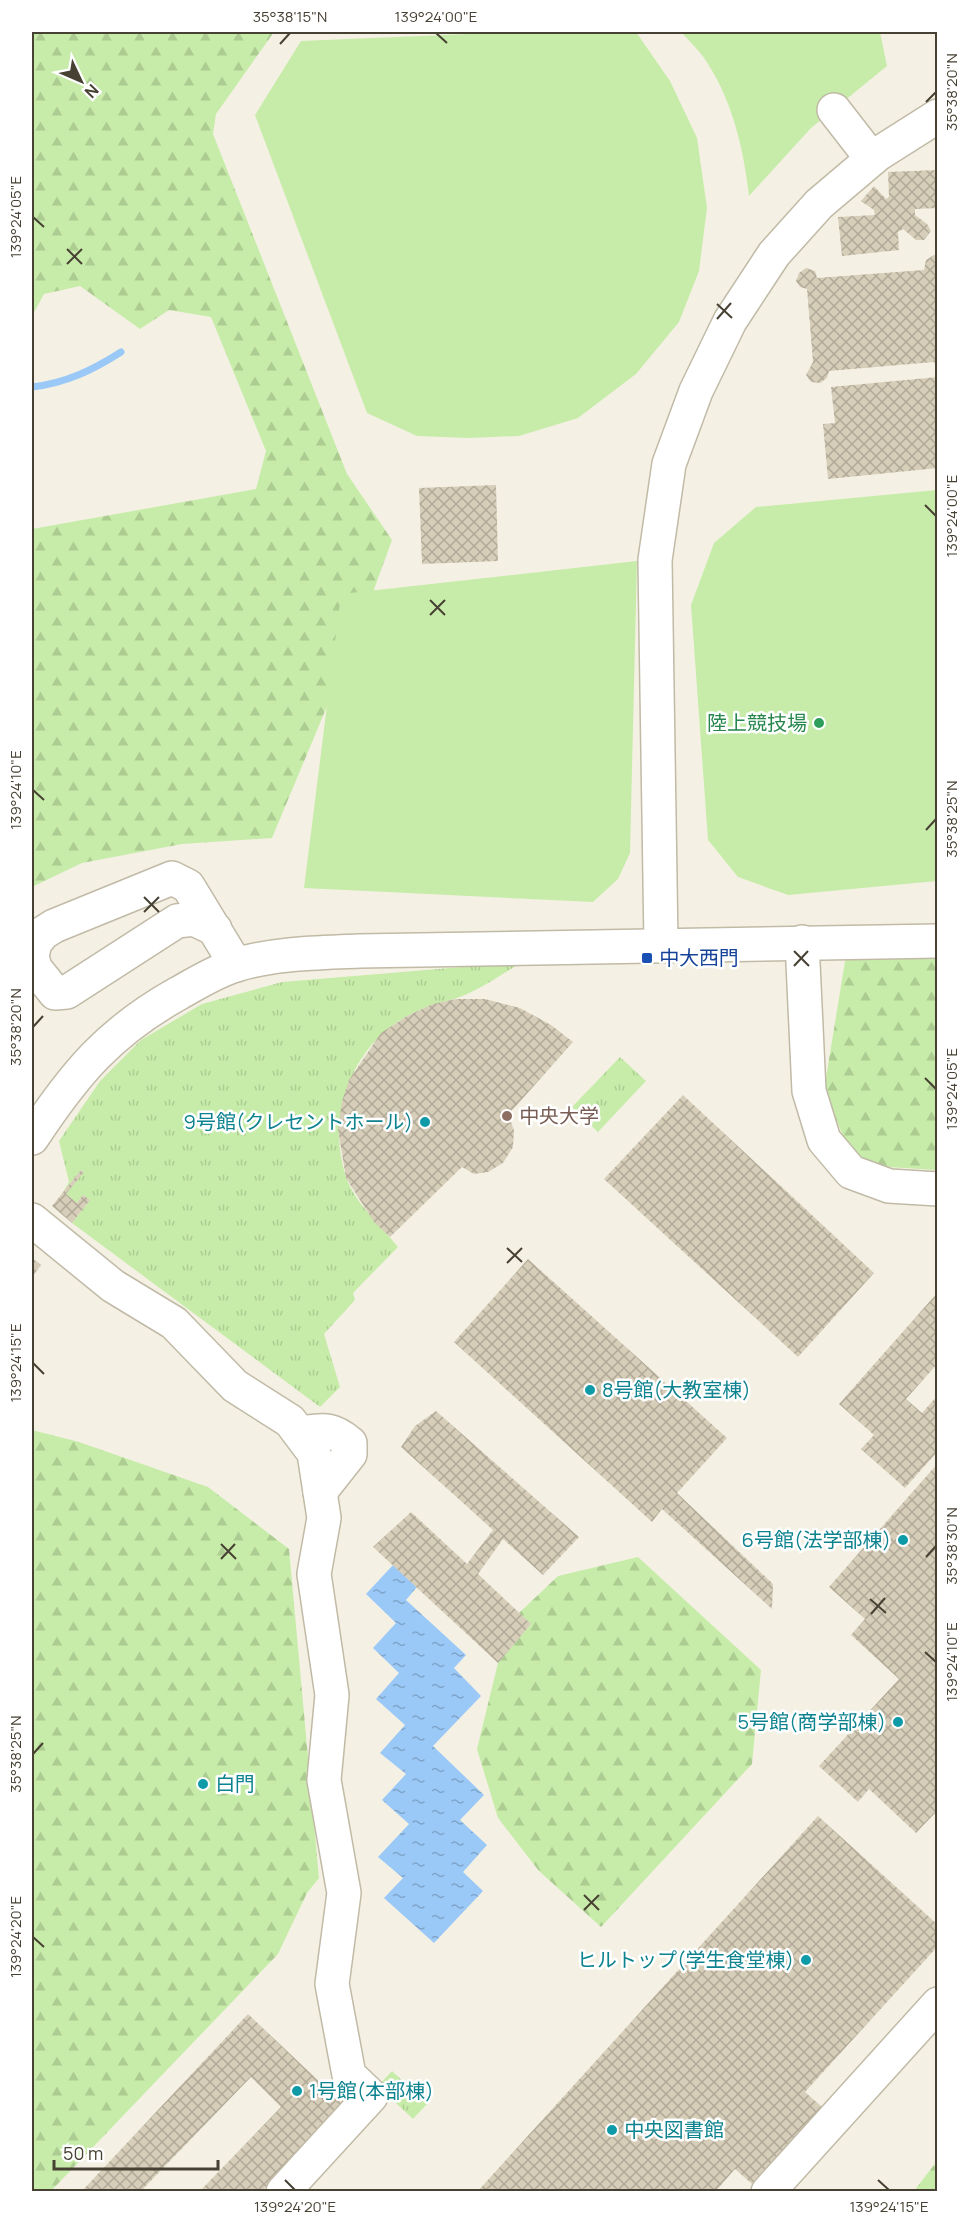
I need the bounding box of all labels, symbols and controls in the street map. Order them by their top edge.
text: 35°38'15"N [253,6,327,27]
text: 139°24'00"E [395,6,477,27]
north arrow [51,51,111,111]
text: 35°38'20"N [941,53,962,131]
text: N [80,80,104,103]
text: 139°24'05"E [5,176,26,258]
text: 139°24'00"E [941,475,962,557]
place label: 陸上競技場 [707,709,807,736]
marker: 陸上競技場 [812,716,826,730]
text: 139°24'10"E [5,750,26,830]
text: 35°38'25"N [941,780,962,858]
place label: 中大西門 [659,944,739,971]
marker: 中大西門 [640,951,654,965]
text: 35°38'20"N [5,988,26,1066]
text: 139°24'05"E [941,1048,962,1130]
place label: 中央大学 [519,1102,599,1129]
place label: 9号館(クレセントホール) [184,1108,413,1135]
marker: 中央大学 [500,1109,514,1123]
marker: 9号館(クレセントホール) [418,1115,432,1129]
text: 139°24'15"E [5,1324,26,1403]
place label: 8号館(大教室棟) [602,1376,751,1403]
marker: 8号館(大教室棟) [583,1383,597,1397]
text: 35°38'30"N [941,1507,962,1585]
place label: 6号館(法学部棟) [742,1526,891,1553]
marker: 6号館(法学部棟) [896,1533,910,1547]
text: 139°24'10"E [941,1622,962,1702]
place label: 5号館(商学部棟) [737,1708,886,1735]
text: 35°38'25"N [5,1715,26,1793]
marker: 5号館(商学部棟) [891,1715,905,1729]
place label: 白門 [215,1770,255,1797]
marker: 白門 [196,1777,210,1791]
text: 139°24'20"E [5,1896,26,1978]
place label: ヒルトップ(学生食堂棟) [577,1946,794,1973]
marker: ヒルトップ(学生食堂棟) [799,1953,813,1967]
place label: 1号館(本部棟) [309,2077,434,2104]
marker: 1号館(本部棟) [290,2084,304,2098]
place label: 中央図書館 [624,2116,724,2143]
marker: 中央図書館 [605,2123,619,2137]
scale bar [54,2133,218,2171]
text: 50 m [63,2141,103,2165]
text: 139°24'20"E [254,2196,336,2217]
text: 139°24'15"E [850,2196,929,2217]

